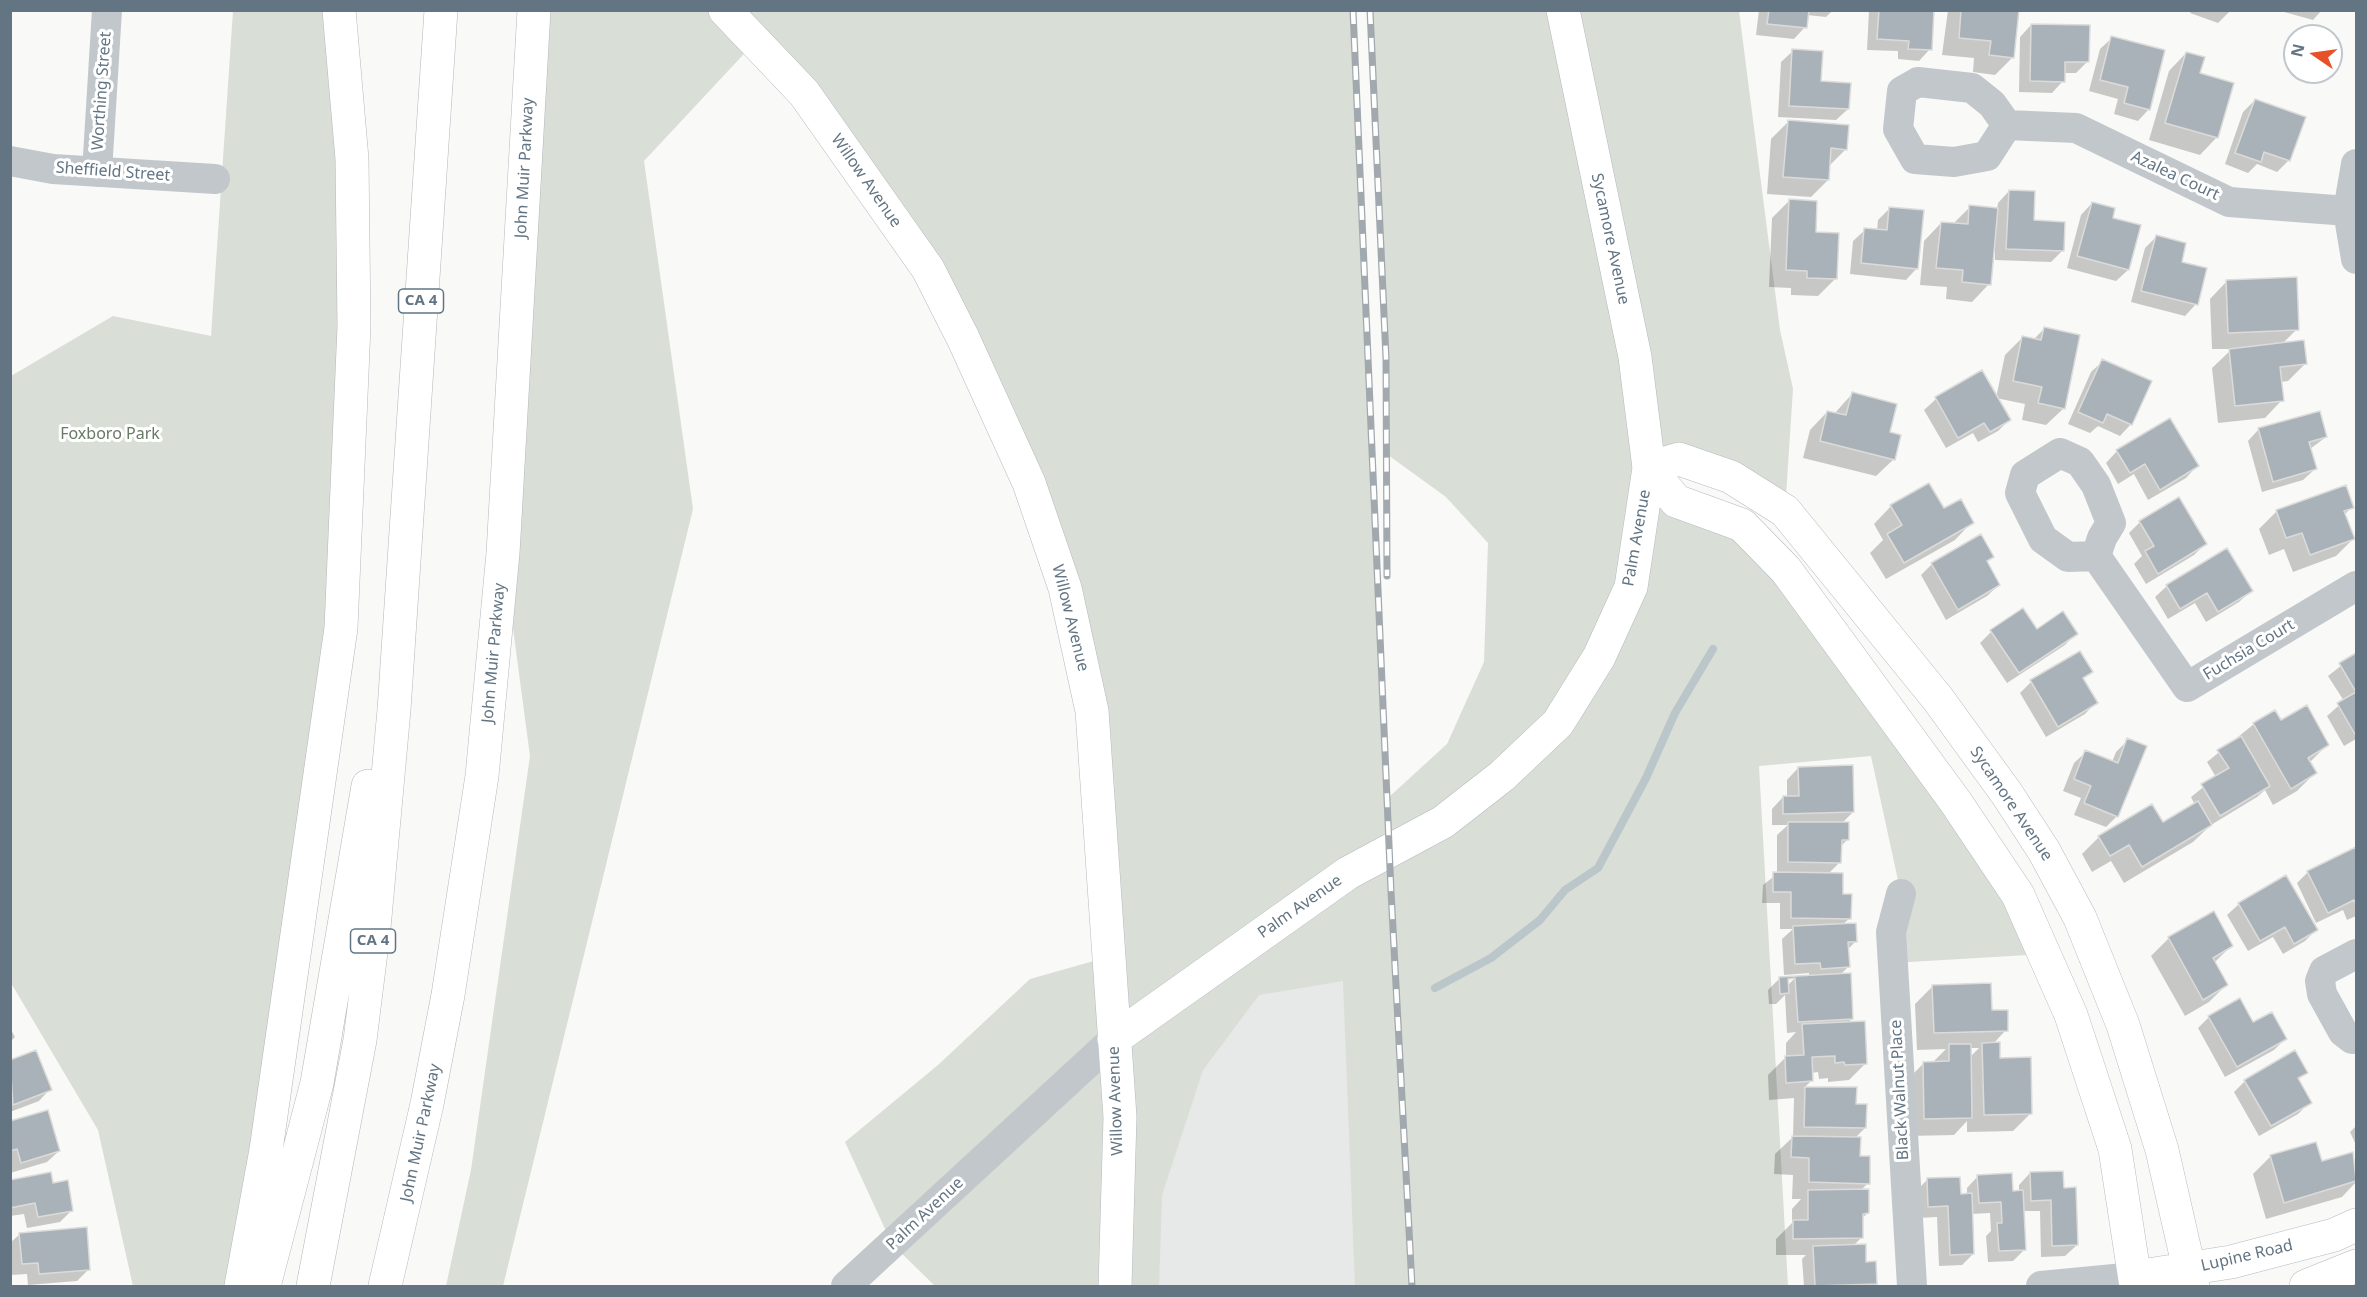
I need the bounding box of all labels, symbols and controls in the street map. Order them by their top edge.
north arrow [2283,24,2343,84]
street label: Worthing Street [88,31,116,151]
text: N [2285,42,2310,59]
street label: John Muir Parkway [512,97,538,239]
street label: Willow Avenue [827,131,905,231]
street label: Azalea Court [2128,147,2222,205]
street label: Sheffield Street [55,158,171,186]
street label: Sycamore Avenue [1587,172,1633,306]
road number: CA 4 [398,289,444,313]
park label: Foxboro Park [60,424,160,444]
street label: Palm Avenue [1619,488,1655,588]
street label: Willow Avenue [1047,563,1093,673]
street label: John Muir Parkway [478,582,510,724]
street label: Fuchsia Court [2200,615,2298,685]
street label: Sycamore Avenue [1966,743,2056,865]
street label: Palm Avenue [1254,871,1346,943]
road number: CA 4 [350,929,395,953]
street label: Black Walnut Place [1887,1019,1913,1161]
street label: Willow Avenue [1104,1046,1128,1156]
street label: John Muir Parkway [397,1062,445,1204]
street label: Palm Avenue [883,1174,967,1254]
street label: Lupine Road [2199,1236,2295,1276]

